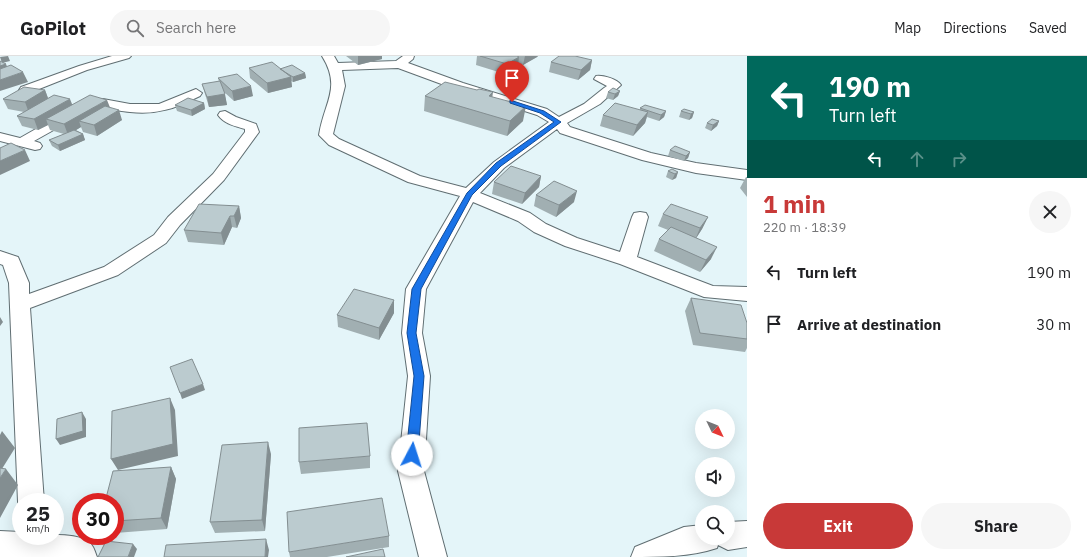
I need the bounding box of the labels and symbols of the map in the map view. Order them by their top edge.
pin [495,61,529,102]
north arrow [695,409,735,449]
position arrow [391,434,433,476]
speed limit sign: 30 [72,493,124,545]

